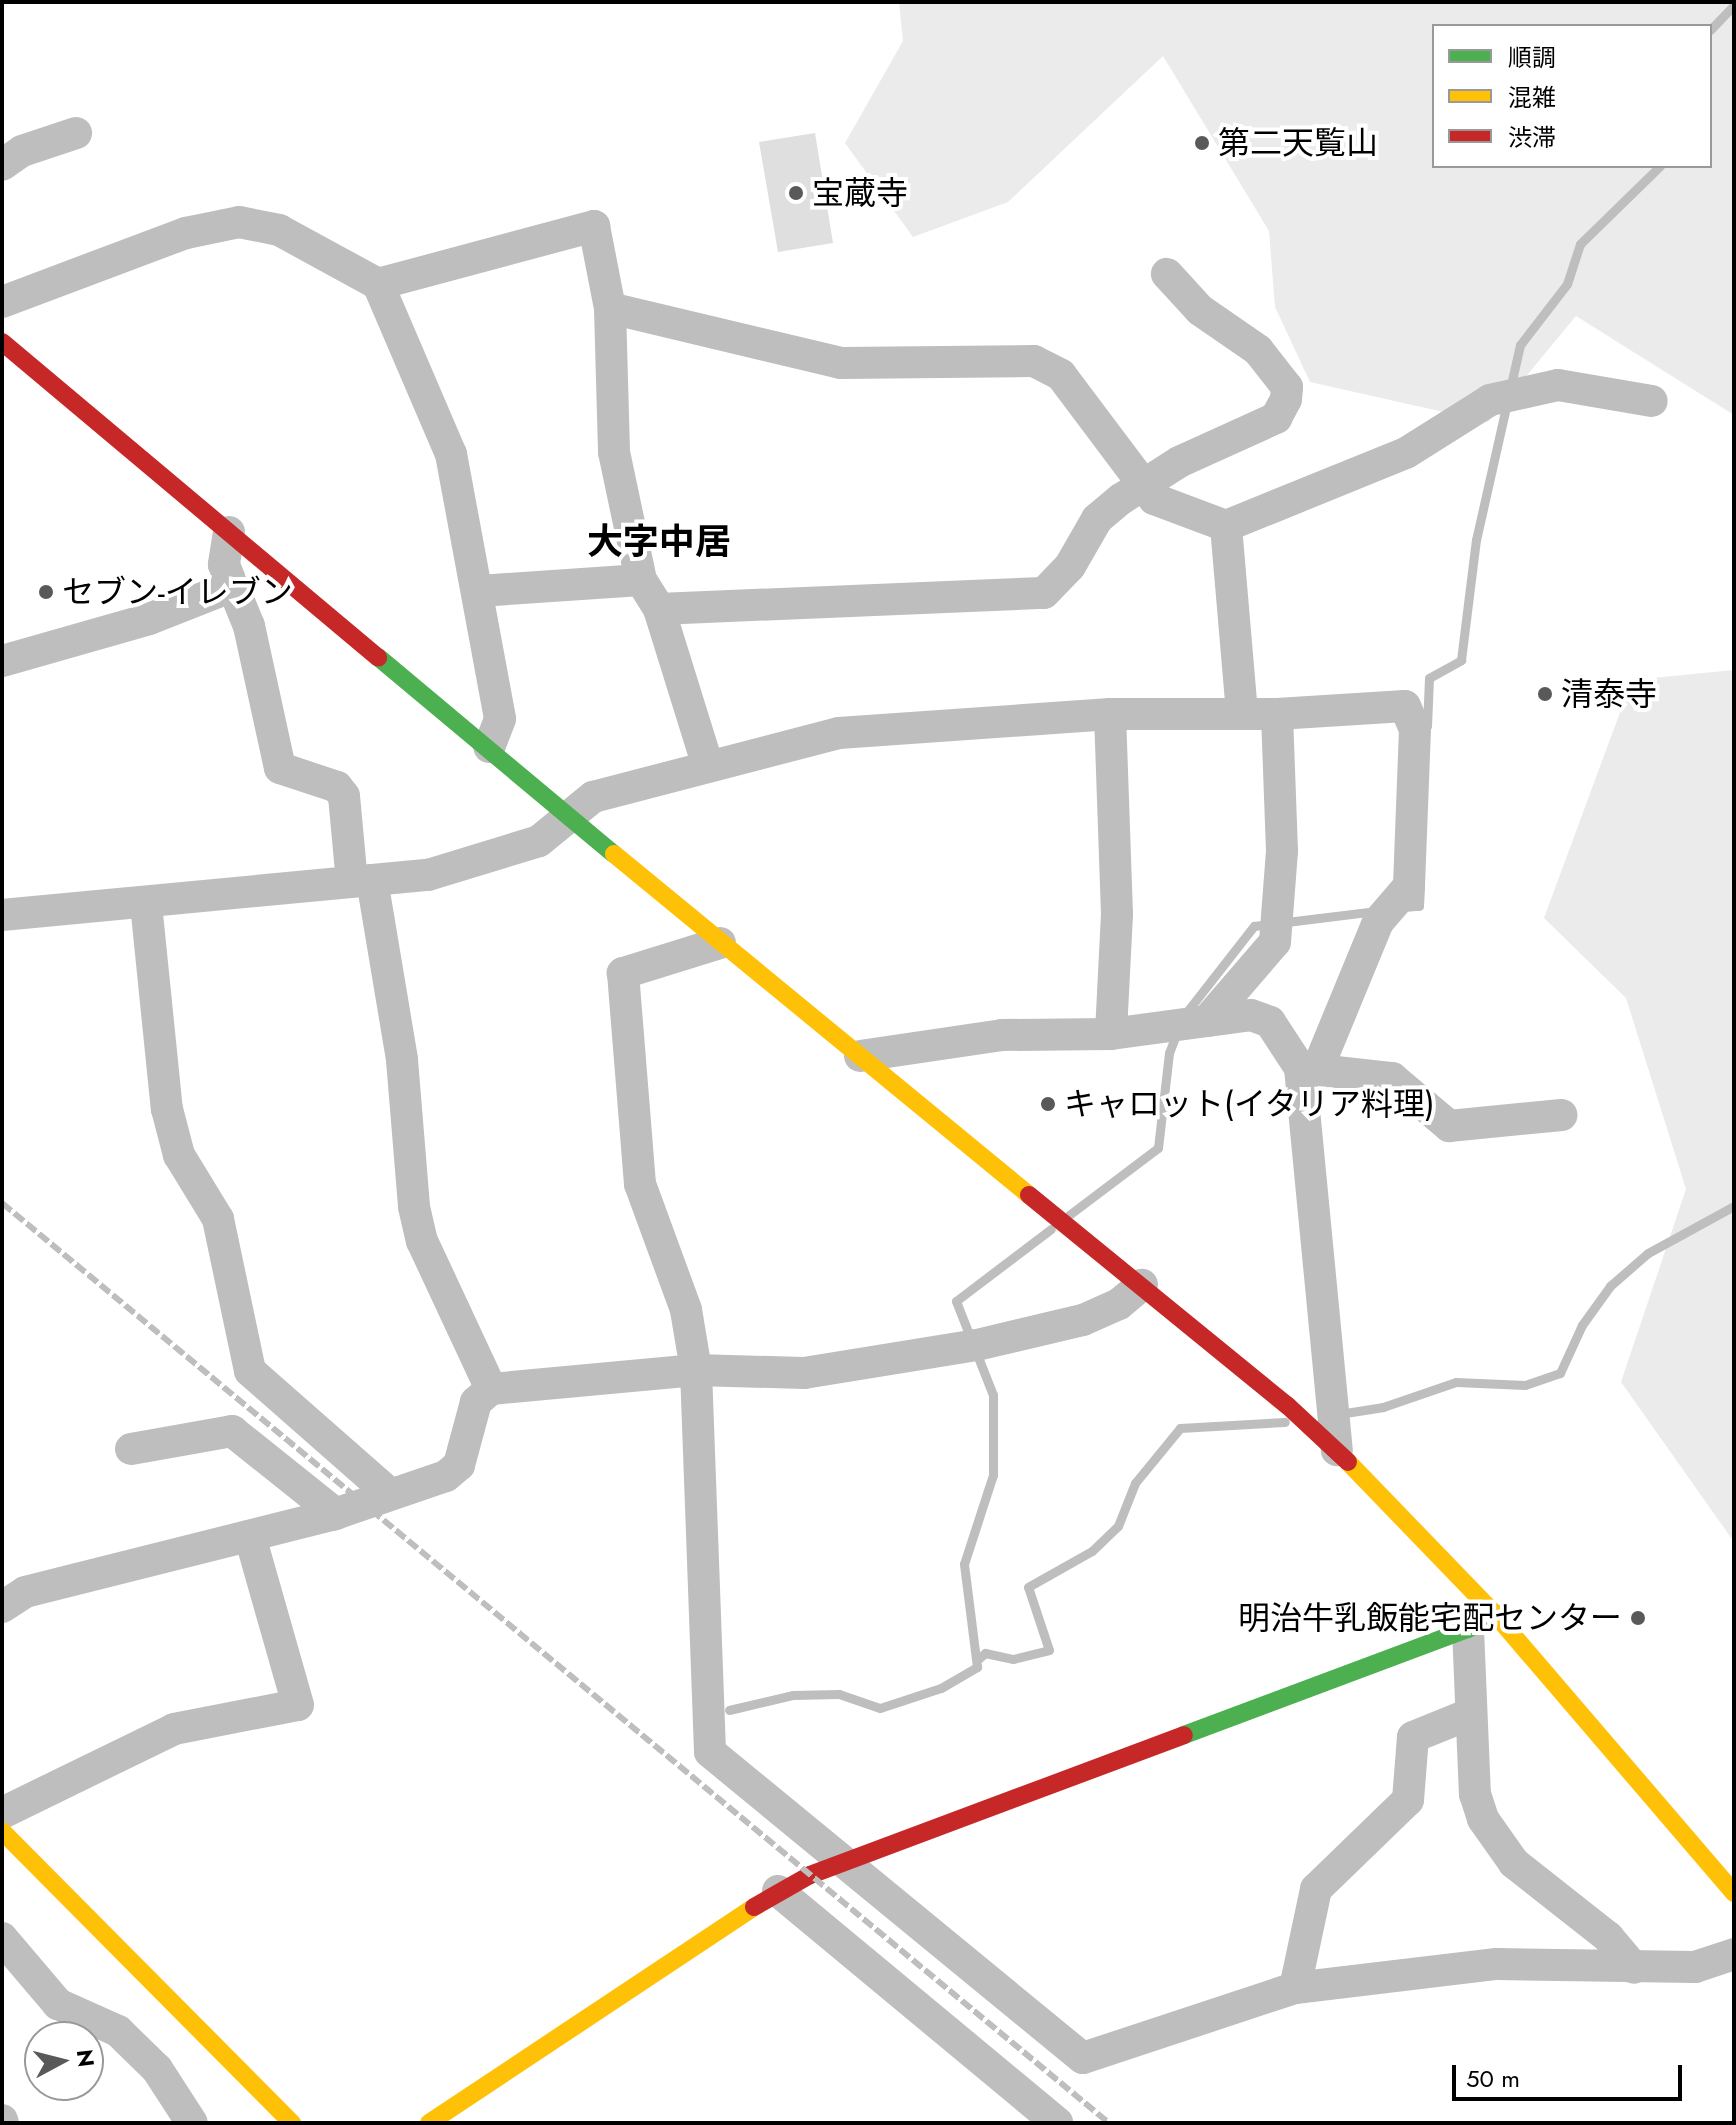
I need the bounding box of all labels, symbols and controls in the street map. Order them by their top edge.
legend [1432,24,1712,168]
text: 順調 [1508,40,1556,75]
text: 混雑 [1508,80,1556,115]
text: 渋滞 [1508,120,1556,155]
place label: 第二天覧山 [1218,124,1378,162]
marker: 第二天覧山 [1193,134,1211,152]
place label: 宝蔵寺 [812,174,908,212]
marker: 宝蔵寺 [787,184,805,202]
district label: 大字中居 [587,520,731,564]
place label: セブン-イレブン [62,573,293,611]
marker: セブン-イレブン [37,583,55,601]
place label: 清泰寺 [1561,675,1657,713]
marker: 清泰寺 [1536,685,1554,703]
place label: キャロット(イタリア料理) [1064,1085,1436,1123]
marker: キャロット(イタリア料理) [1039,1095,1057,1113]
place label: 明治牛乳飯能宅配センター [1238,1599,1622,1637]
marker: 明治牛乳飯能宅配センター [1629,1609,1647,1627]
north arrow [24,2021,104,2101]
text: N [69,2048,103,2069]
scale bar [1456,2049,1686,2099]
text: 50 m [1466,2061,1520,2096]

